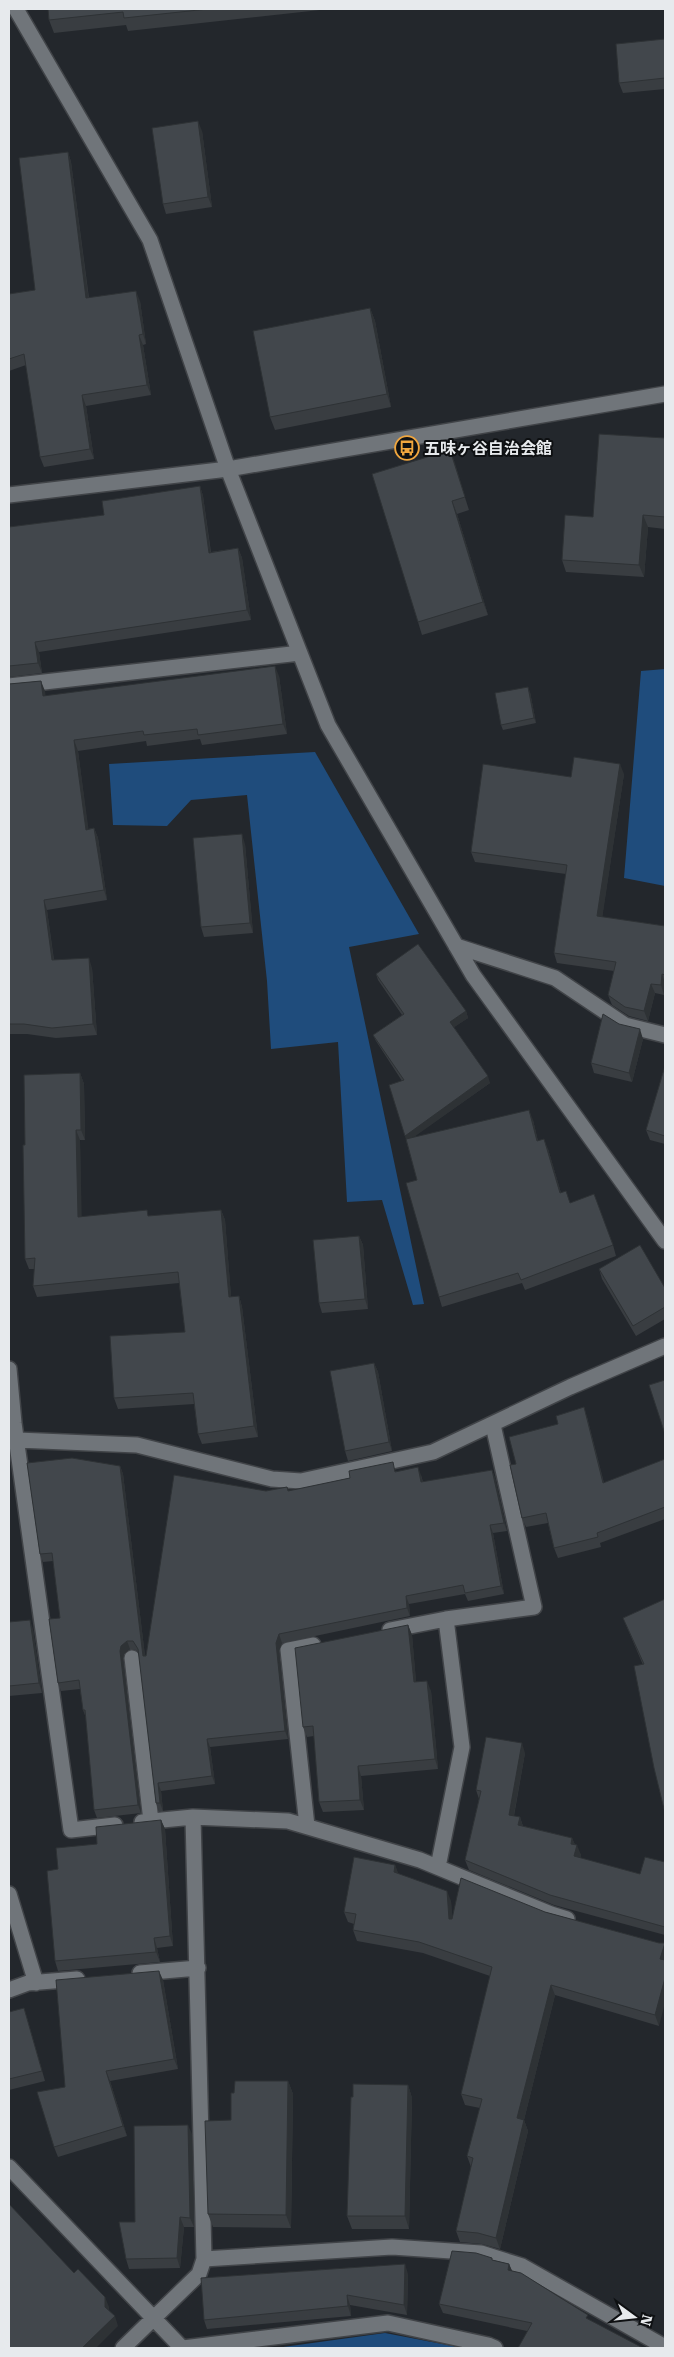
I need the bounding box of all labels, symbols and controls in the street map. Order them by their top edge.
bus stop icon: 五味ヶ谷自治会館 [394,435,420,461]
place label: 五味ヶ谷自治会館 [424,439,552,458]
north arrow [609,2292,659,2342]
text: N [637,2313,656,2328]

